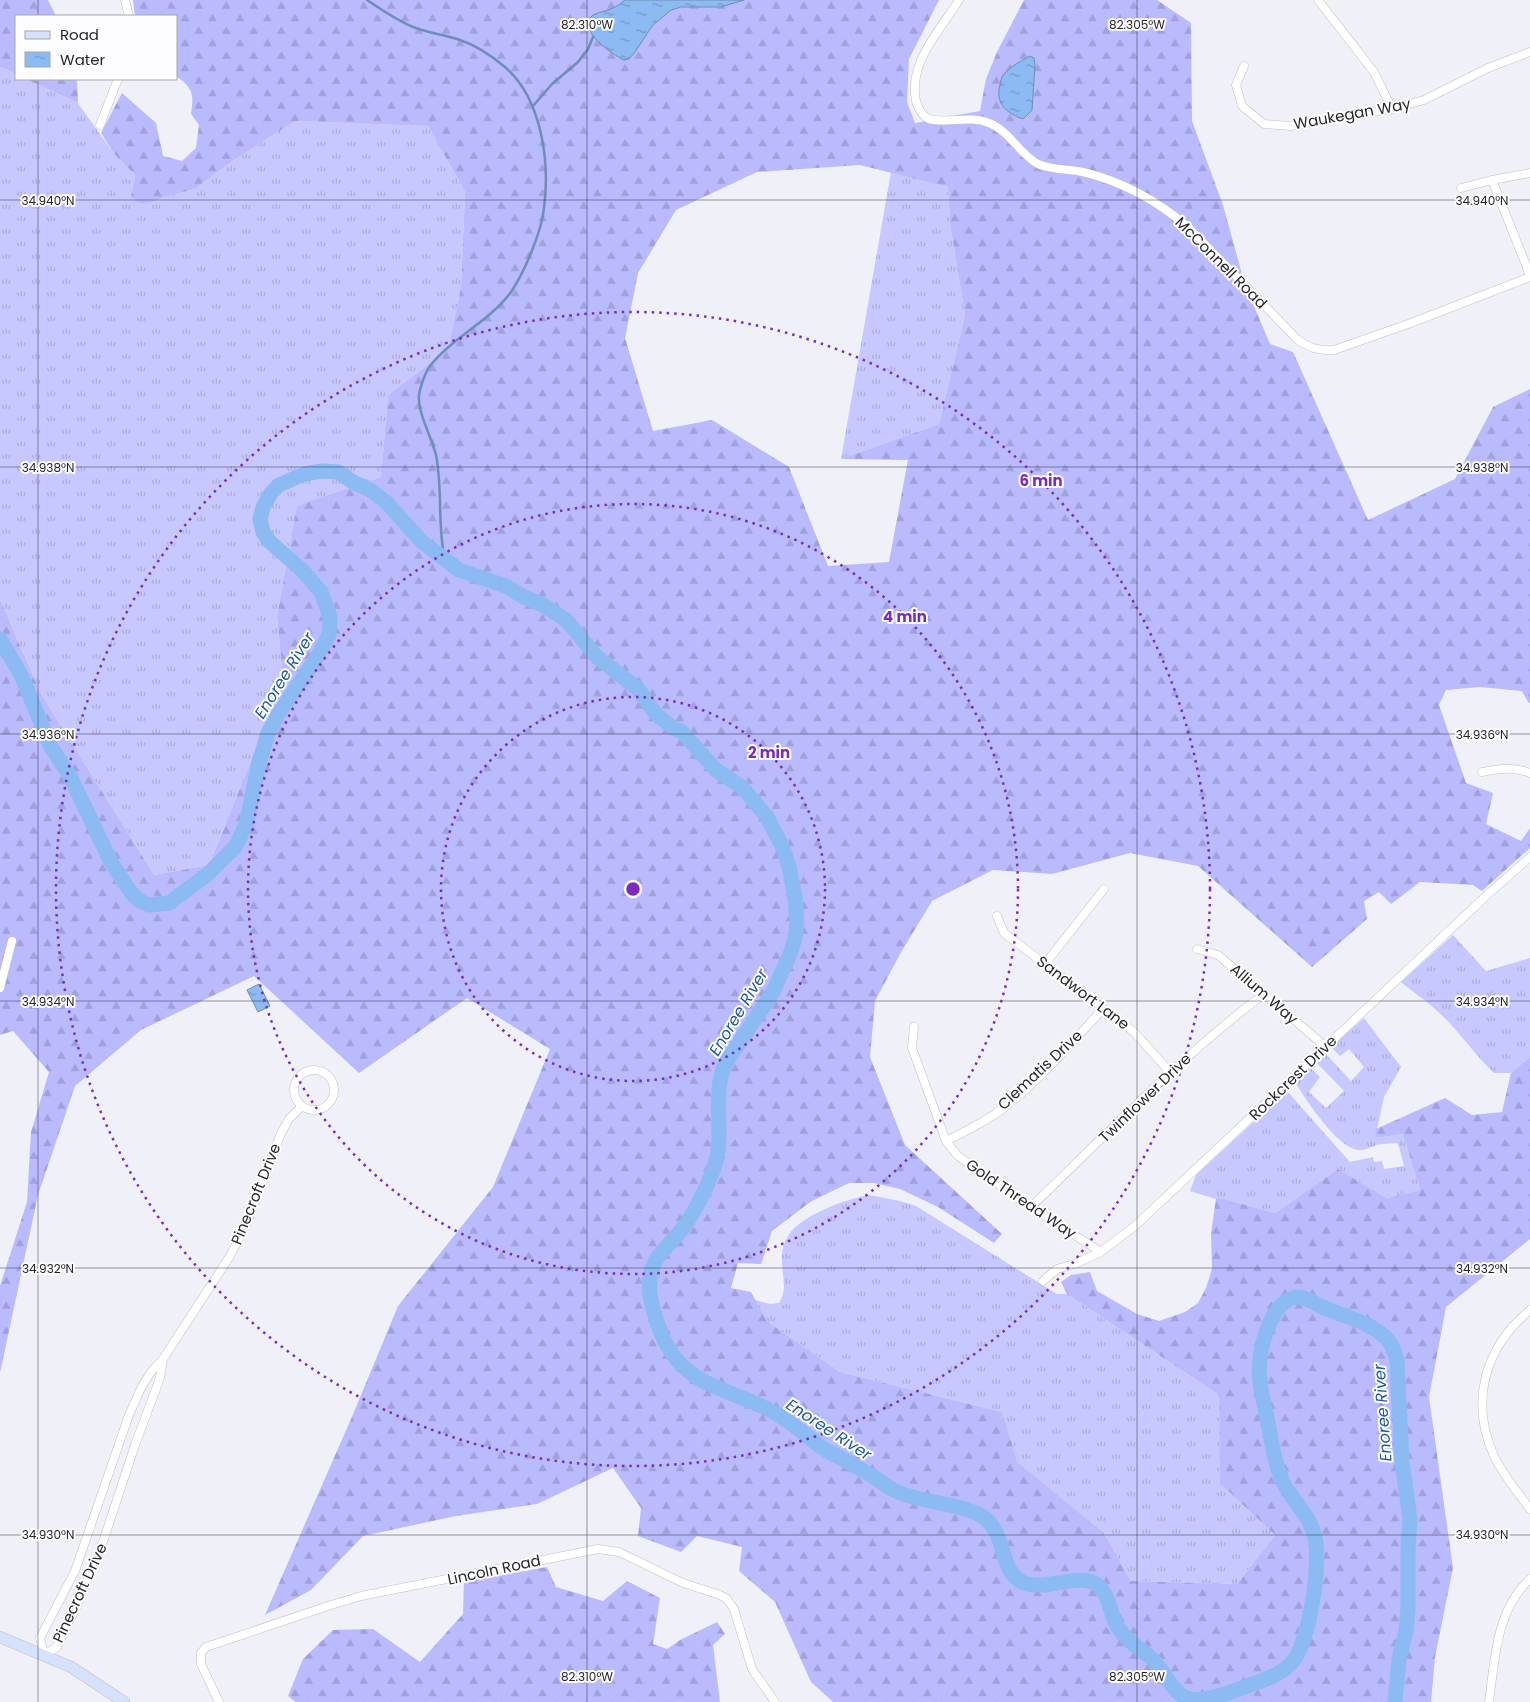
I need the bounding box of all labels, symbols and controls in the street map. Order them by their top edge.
legend [15,15,178,80]
text: 82.310°W [561,16,613,33]
text: 82.305°W [1109,16,1165,33]
text: Road [60,24,99,45]
text: Water [60,49,106,70]
street label: Waukegan Way [1292,93,1413,134]
text: 34.940°N [21,192,75,209]
text: 34.940°N [1455,192,1509,209]
street label: McConnell Road [1171,212,1272,313]
text: 34.938°N [22,459,74,476]
text: 34.938°N [1456,459,1508,476]
text: 6 min [1019,470,1063,491]
text: 4 min [883,606,927,627]
water label: Enoree River [249,627,321,723]
text: 34.936°N [22,726,74,743]
text: 34.936°N [1456,726,1508,743]
text: 2 min [748,742,790,763]
centre of rings [624,880,642,898]
street label: Sandwort Lane [1033,951,1134,1034]
street label: Allium Way [1226,958,1303,1029]
water label: Enoree River [703,964,774,1060]
text: 34.934°N [22,993,74,1010]
text: 34.934°N [1456,993,1508,1010]
street label: Clematis Drive [993,1025,1087,1114]
street label: Rockcrest Drive [1244,1030,1341,1125]
street label: Twinflower Drive [1094,1048,1195,1147]
street label: Pinecroft Drive [226,1140,285,1248]
street label: Gold Thread Way [962,1154,1081,1244]
text: 34.932°N [22,1260,74,1277]
text: 34.932°N [1456,1260,1508,1277]
water label: Enoree River [1368,1362,1397,1463]
water label: Enoree River [781,1393,877,1466]
text: 34.930°N [22,1526,74,1543]
text: 34.930°N [1456,1526,1508,1543]
street label: Pinecroft Drive [47,1540,112,1646]
street label: Lincoln Road [445,1549,542,1590]
text: 82.310°W [561,1668,613,1685]
text: 82.305°W [1109,1668,1165,1685]

